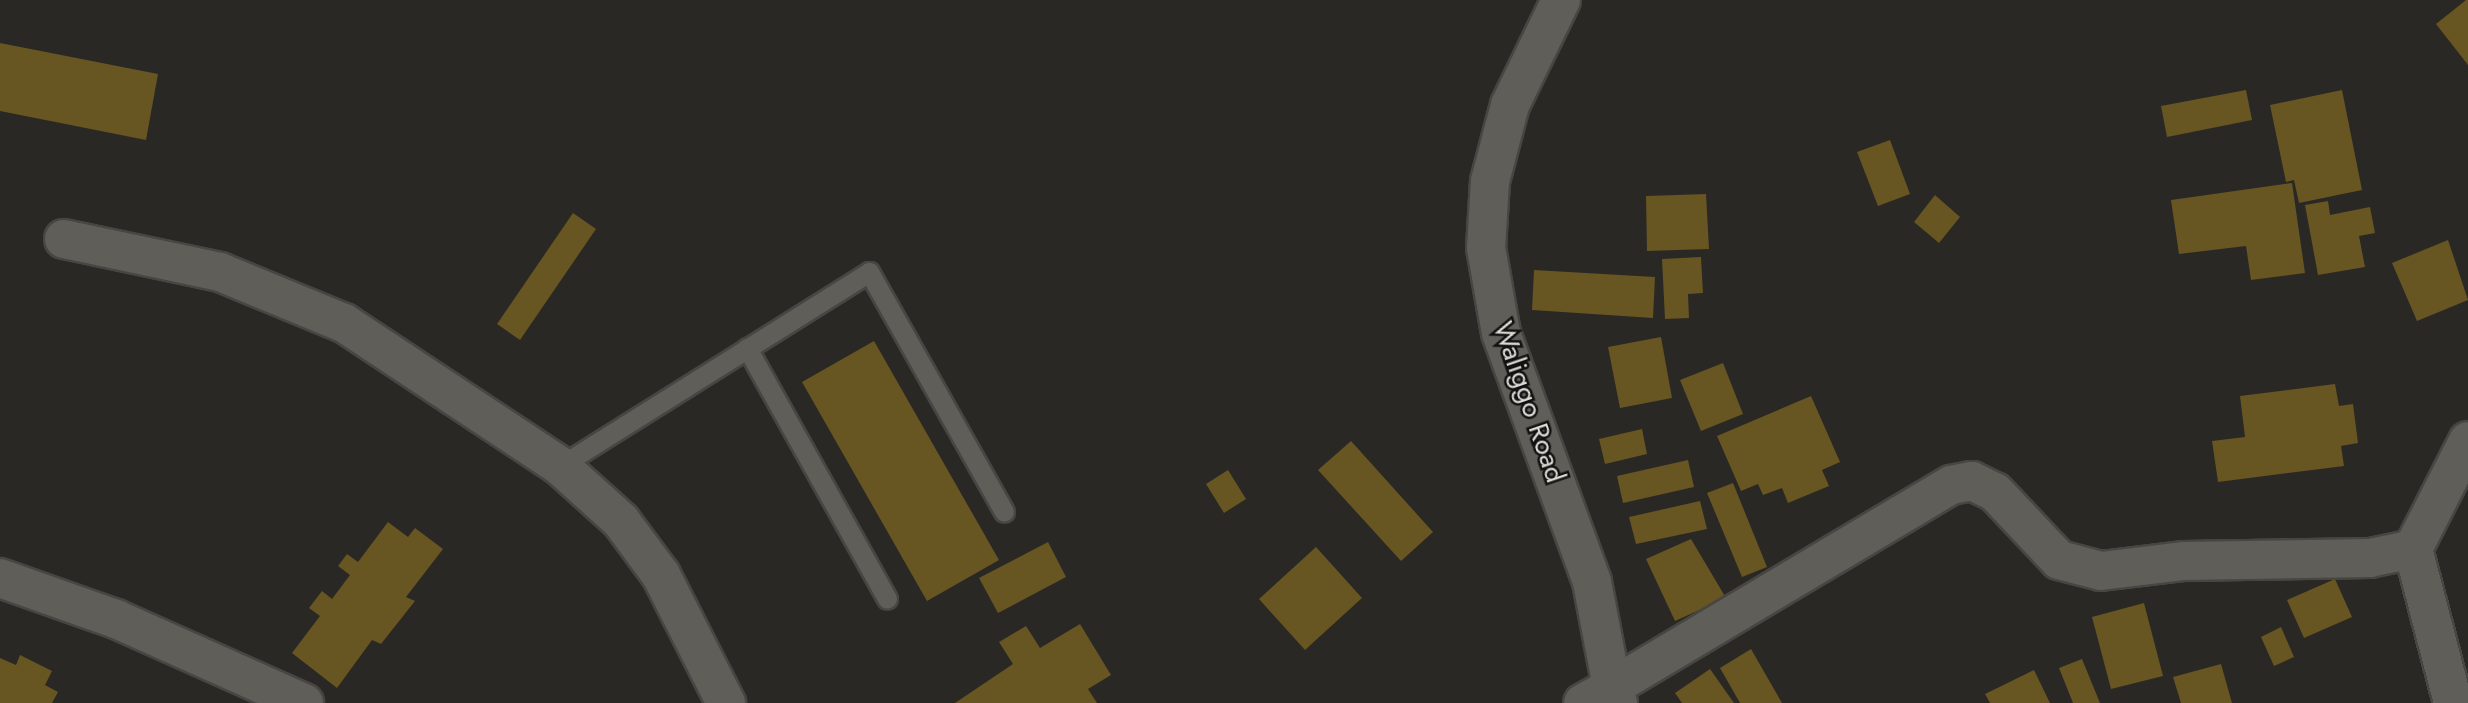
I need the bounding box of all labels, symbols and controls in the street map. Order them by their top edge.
street label: Waliggo Road [1486,317,1572,487]

